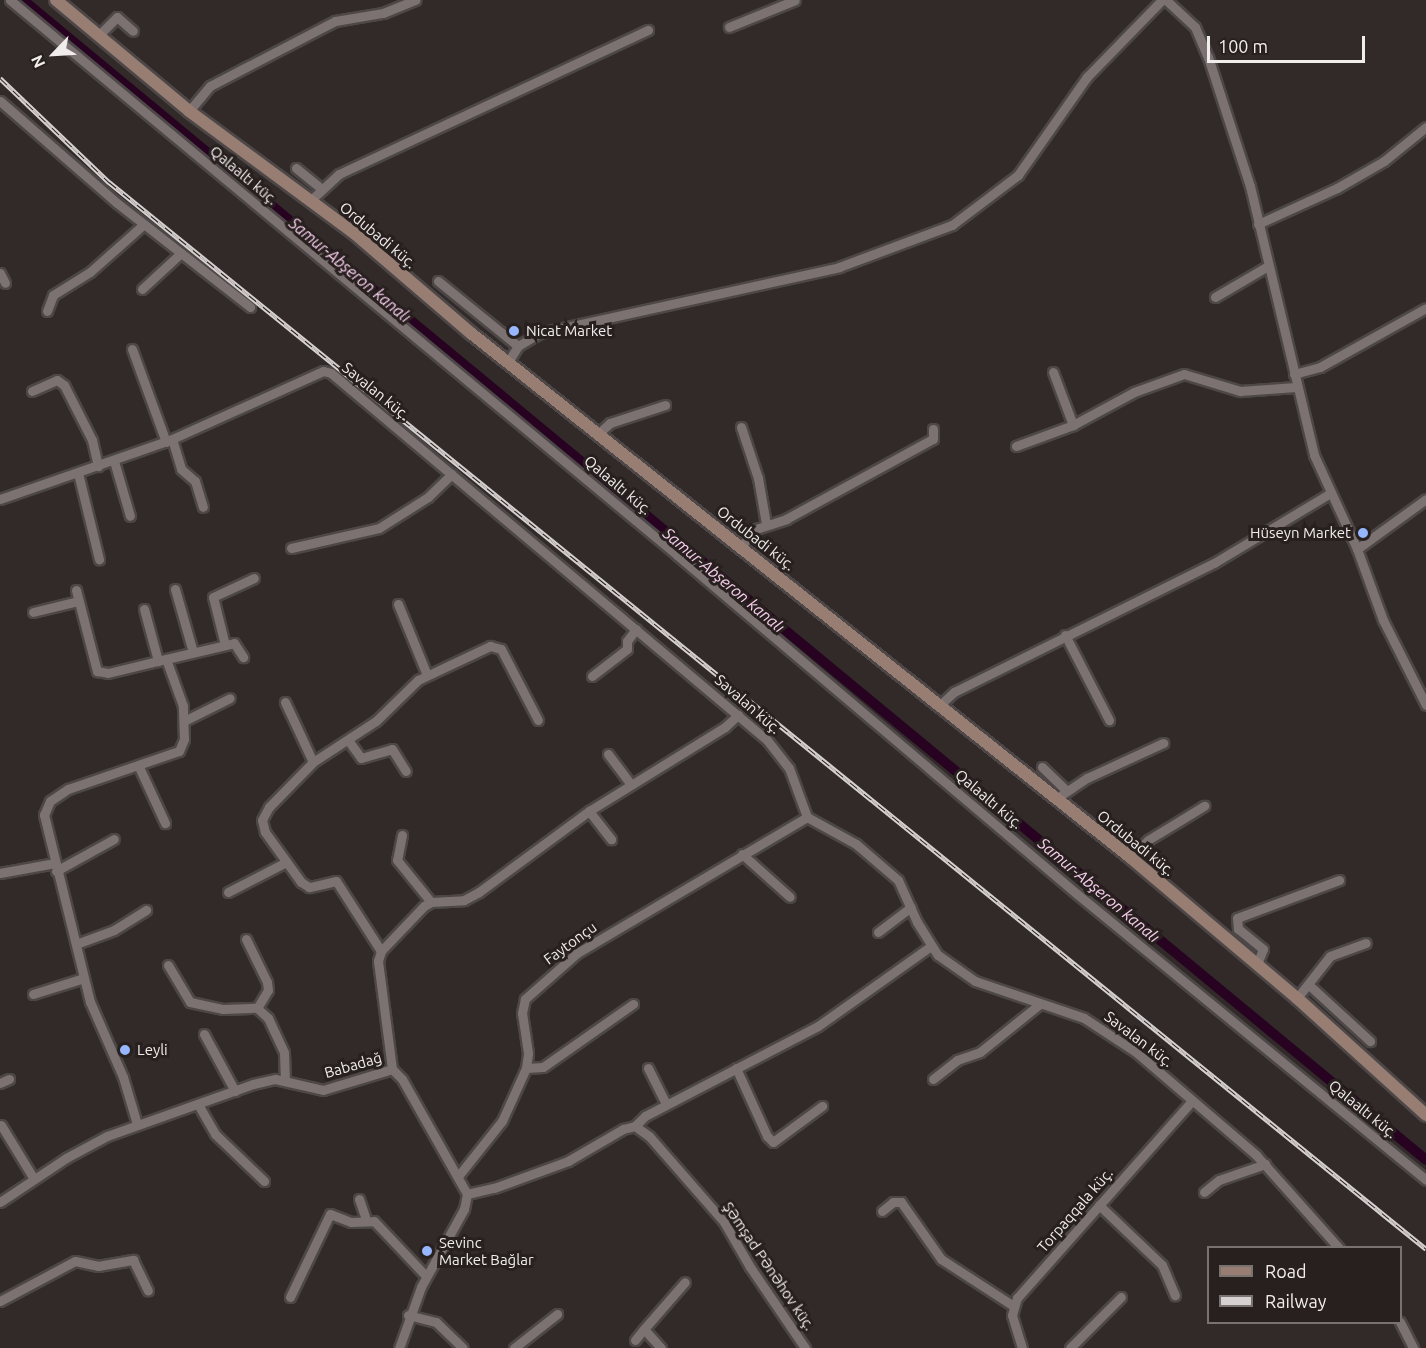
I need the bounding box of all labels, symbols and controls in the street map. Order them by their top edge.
north arrow [24,24,84,84]
scale bar [1210,24,1368,62]
text: 100 m [1218,36,1268,56]
text: N [27,52,48,71]
street label: Qalaaltı küç. [207,142,281,208]
street label: Ordubadi küç. [336,198,420,272]
water label: Samur-Abşeron kanalı [285,213,415,327]
place label: Nicat Market [526,322,612,340]
marker: Nicat Market [507,324,521,338]
street label: Savalan küç. [339,358,413,424]
street label: Qalaaltı küç. [581,452,655,518]
street label: Ordubadi küç. [713,502,799,574]
water label: Samur-Abşeron kanalı [659,523,789,637]
place label: Hüseyn Market [1250,524,1351,542]
marker: Hüseyn Market [1356,526,1370,540]
street label: Savalan küç. [711,671,785,737]
street label: Qalaaltı küç. [952,766,1026,832]
street label: Ordubadi küç. [1094,806,1178,880]
water label: Samur-Abşeron kanalı [1034,833,1164,947]
street label: Faytonçu [540,918,600,968]
street label: Savalan küç. [1101,1007,1177,1071]
place label: Leyli [137,1041,168,1059]
marker: Leyli [118,1043,132,1057]
street label: Babadağ [322,1048,384,1082]
street label: Qalaaltı küç. [1325,1076,1401,1142]
street label: Torpaqqala küç. [1033,1164,1117,1256]
street label: Şəmşad Pənəhov küç. [719,1198,819,1334]
place label: Sevinc Market Bağlar [439,1233,534,1268]
marker: Sevinc Market Bağlar [420,1244,434,1258]
legend [1207,1246,1402,1324]
text: Road [1265,1261,1307,1281]
text: Railway [1265,1291,1326,1311]

